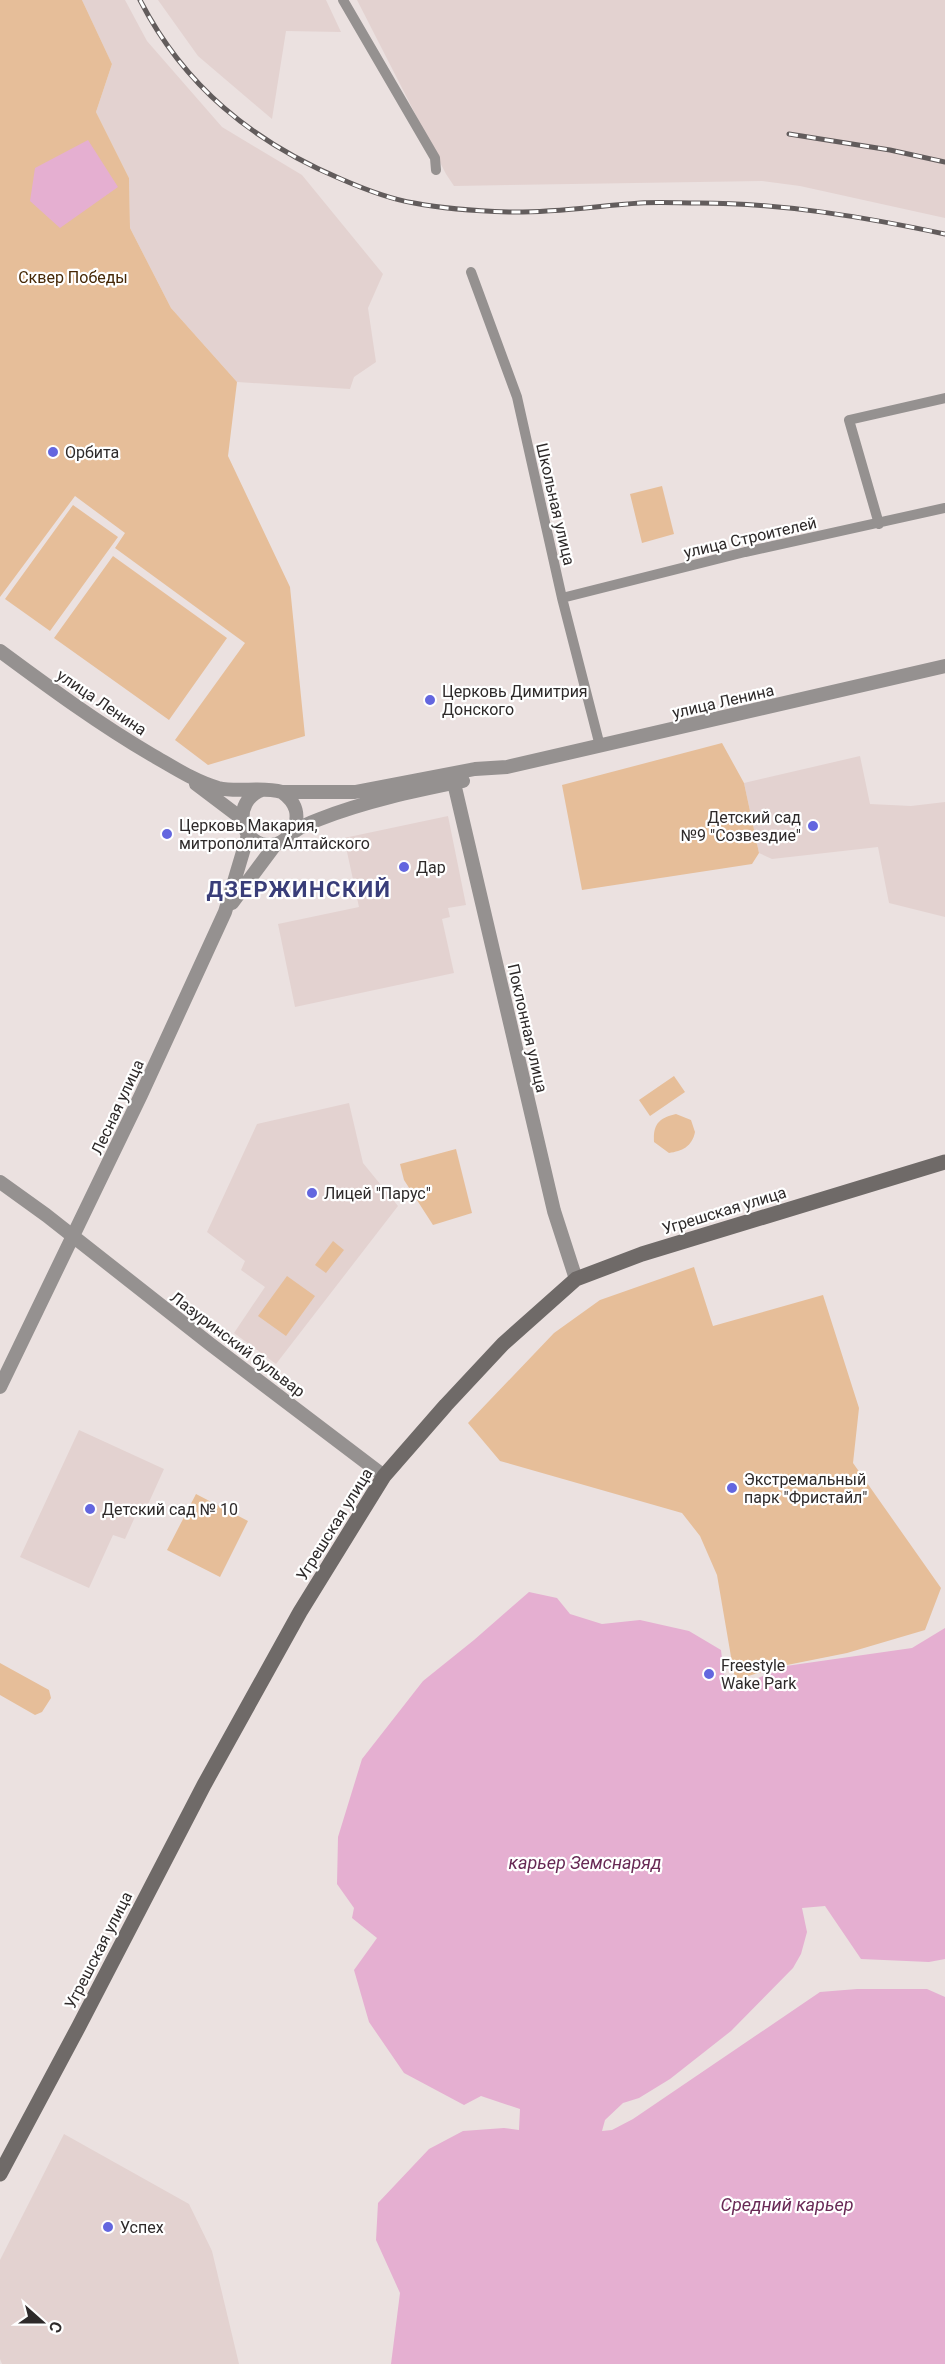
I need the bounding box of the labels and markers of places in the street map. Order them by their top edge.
place label: Орбита [65,443,119,462]
marker: Орбита [46,445,60,459]
place label: Церковь Димитрия Донского [442,682,588,719]
marker: Церковь Димитрия Донского [423,693,437,707]
place label: Детский сад №9 "Созвездие" [681,808,801,845]
place label: Церковь Макария, митрополита Алтайского [179,816,370,853]
marker: Детский сад №9 "Созвездие" [806,819,820,833]
marker: Церковь Макария, митрополита Алтайского [160,827,174,841]
place label: Дар [416,858,446,877]
marker: Дар [397,860,411,874]
place label: Лицей "Парус" [324,1184,431,1203]
marker: Лицей "Парус" [305,1186,319,1200]
place label: Экстремальный парк "Фристайл" [744,1470,868,1507]
marker: Экстремальный парк "Фристайл" [725,1481,739,1495]
place label: Детский сад № 10 [102,1500,238,1519]
marker: Детский сад № 10 [83,1502,97,1516]
place label: Freestyle Wake Park [721,1656,797,1693]
marker: Freestyle Wake Park [702,1667,716,1681]
place label: Успех [120,2218,164,2237]
marker: Успех [101,2220,115,2234]

